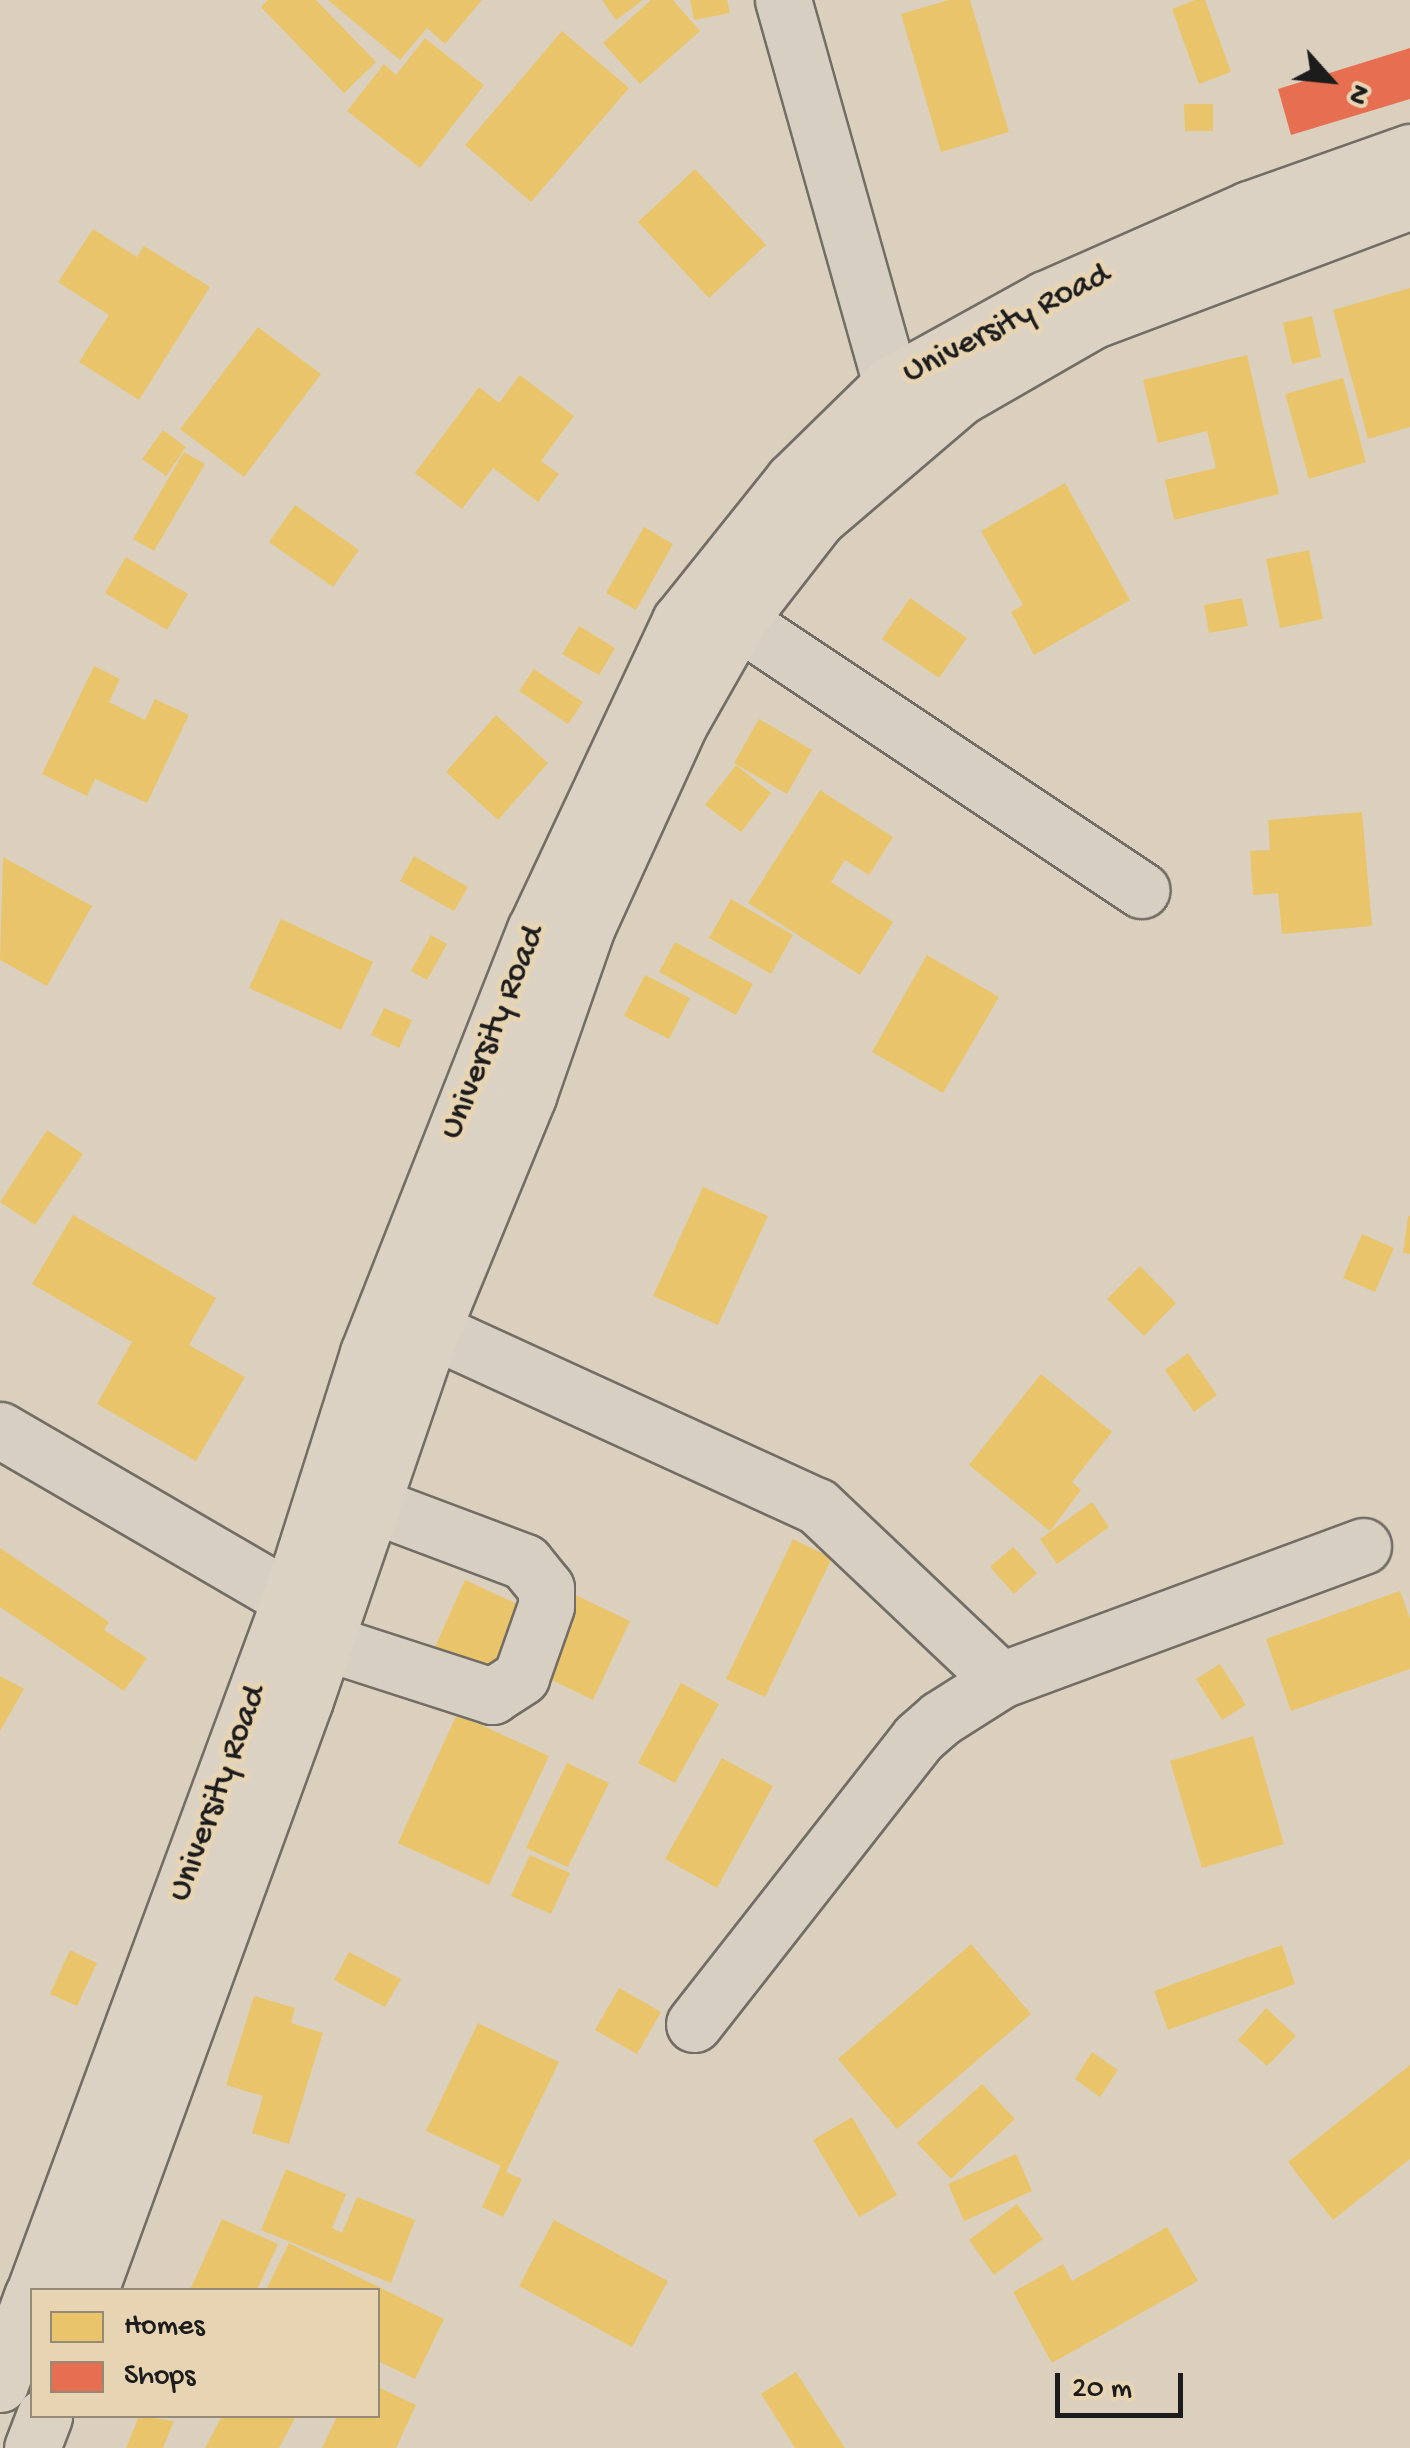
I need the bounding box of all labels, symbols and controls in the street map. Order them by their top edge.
north arrow [1280,30,1380,130]
text: N [1338,78,1376,109]
street label: University Road [896,255,1118,395]
street label: University Road [432,920,556,1146]
street label: University Road [160,1680,278,1908]
legend [30,2288,380,2418]
text: Homes [124,2310,205,2345]
scale bar [1060,2353,1188,2415]
text: Shops [124,2360,195,2395]
text: 20 m [1072,2373,1132,2408]

